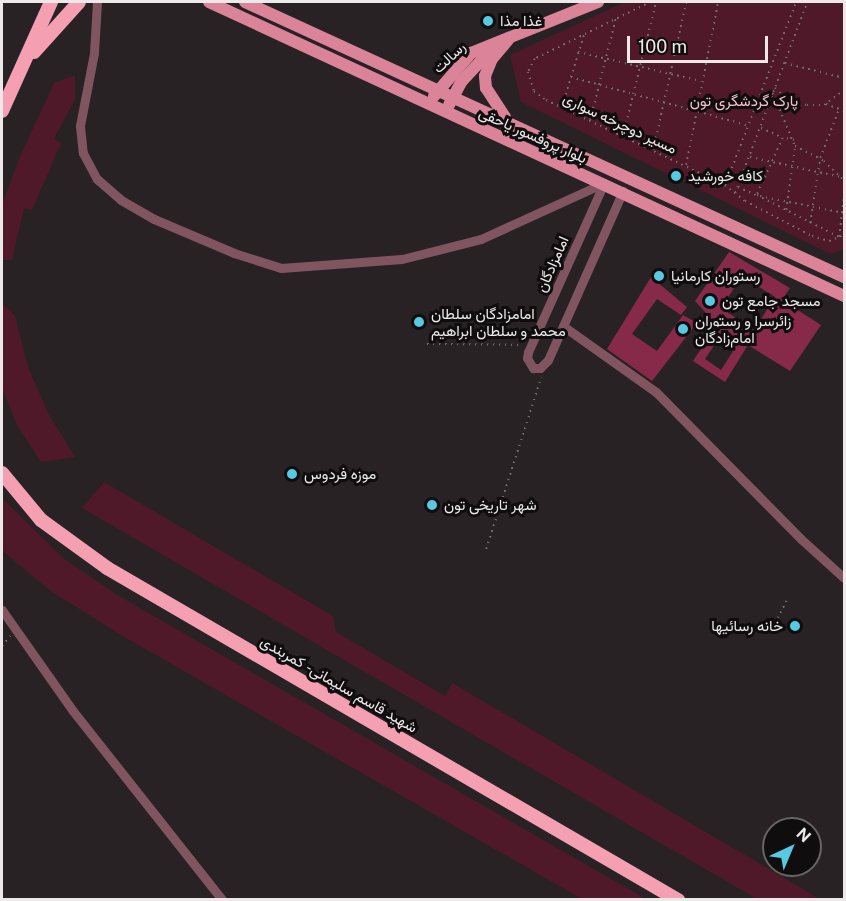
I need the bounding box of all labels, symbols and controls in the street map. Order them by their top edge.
place label: غذا مذا [500,12,542,30]
marker: غذا مذا [481,14,495,28]
scale bar [630,24,771,62]
text: 100 m [638,36,687,57]
street label: رسالت [429,37,469,77]
street label: مسیر دوچرخه سواری [560,89,680,157]
park label: پارک گردشگری تون [690,92,798,110]
street label: بلوار پروفسور یاحقی [476,103,590,167]
place label: کافه خورشید [688,167,763,185]
marker: کافه خورشید [669,169,683,183]
street label: امامزادگان [532,233,572,295]
place label: رستوران کارمانیا [671,267,760,285]
marker: رستوران کارمانیا [652,269,666,283]
place label: مسجد جامع تون [722,292,821,310]
marker: مسجد جامع تون [703,294,717,308]
place label: امامزادگان سلطان محمد و سلطان ابراهیم [431,304,566,339]
place label: زائرسرا و رستوران امام‌زادگان [695,311,791,346]
marker: امامزادگان سلطان محمد و سلطان ابراهیم [412,315,426,329]
marker: زائرسرا و رستوران امام‌زادگان [676,322,690,336]
place label: موزه فردوس [304,465,376,483]
marker: موزه فردوس [285,467,299,481]
place label: شهر تاریخی تون [444,496,536,514]
marker: شهر تاریخی تون [425,498,439,512]
place label: خانه رسائیها [711,617,783,635]
marker: خانه رسائیها [788,619,802,633]
street label: شهید قاسم سلیمانی - کمربندی [256,631,422,737]
north arrow [762,817,822,877]
text: N [792,824,815,846]

